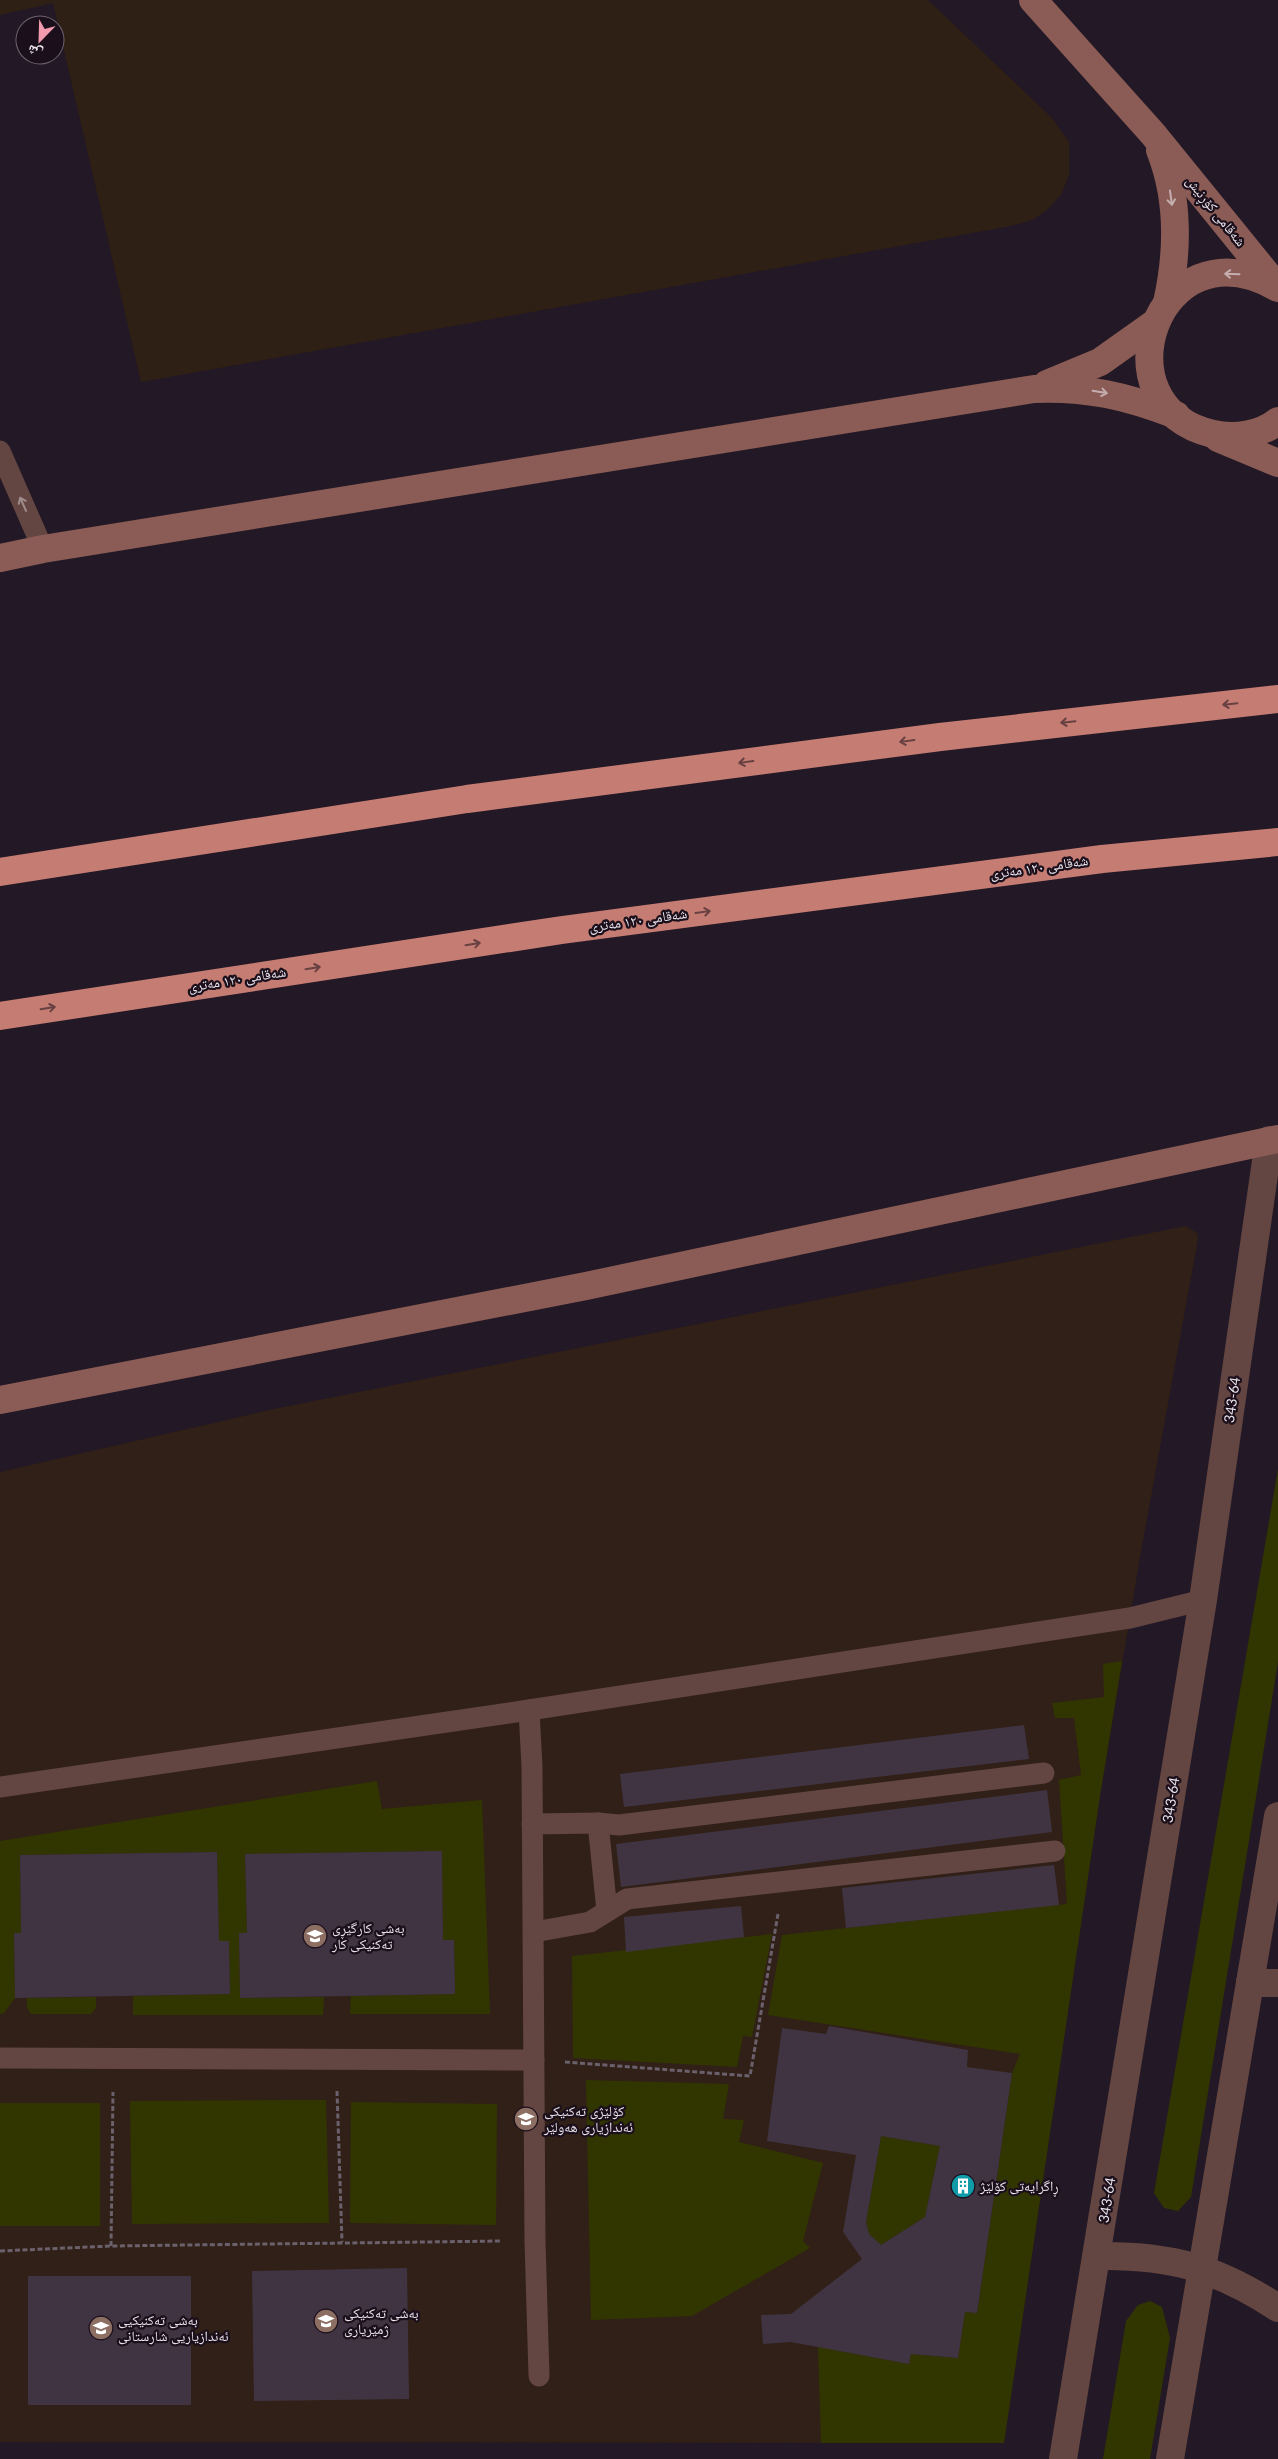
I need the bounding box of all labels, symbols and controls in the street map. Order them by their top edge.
north arrow [15,15,65,65]
text: ش [24,41,45,63]
street label: شەقامی کۆڕنیش [1180,172,1250,252]
one-way arrow [1167,190,1177,206]
one-way arrow [1224,269,1240,278]
one-way arrow [1091,388,1107,398]
one-way arrow [18,497,28,512]
one-way arrow [1222,699,1238,709]
one-way arrow [1060,717,1076,727]
one-way arrow [899,736,915,746]
one-way arrow [738,757,754,767]
street label: شەقامی ١٢٠ مەتری [989,851,1089,883]
street label: شەقامی ١٢٠ مەتری [588,904,688,936]
one-way arrow [695,907,711,917]
one-way arrow [465,939,481,949]
street label: شەقامی ١٢٠ مەتری [187,962,287,996]
one-way arrow [304,963,320,973]
one-way arrow [40,1003,56,1013]
street label: 343-64 [1220,1376,1243,1424]
street label: 343-64 [1159,1776,1182,1824]
place label: بەشی کارگێڕی تەکنیکی کار [331,1919,405,1953]
school or university icon: بەشی کارگێڕی تەکنیکی کار [302,1923,328,1949]
place label: کۆلێژی تەکنیکی ئەندازیاری هەولێر [543,2102,633,2136]
school or university icon: کۆلێژی تەکنیکی ئەندازیاری هەولێر [513,2106,539,2132]
building icon: ڕاگرایەتی کۆلێژ [950,2173,976,2199]
street label: 343-64 [1095,2176,1118,2224]
place label: ڕاگرایەتی کۆلێژ [979,2177,1059,2198]
place label: بەشی تەکنیکی ژمێریاری [344,2304,419,2338]
school or university icon: بەشی تەکنیکی ژمێریاری [313,2308,339,2334]
place label: بەشی تەکنیکیی ئەندازیاریی شارستانی [118,2311,229,2345]
school or university icon: بەشی تەکنیکیی ئەندازیاریی شارستانی [88,2315,114,2341]

